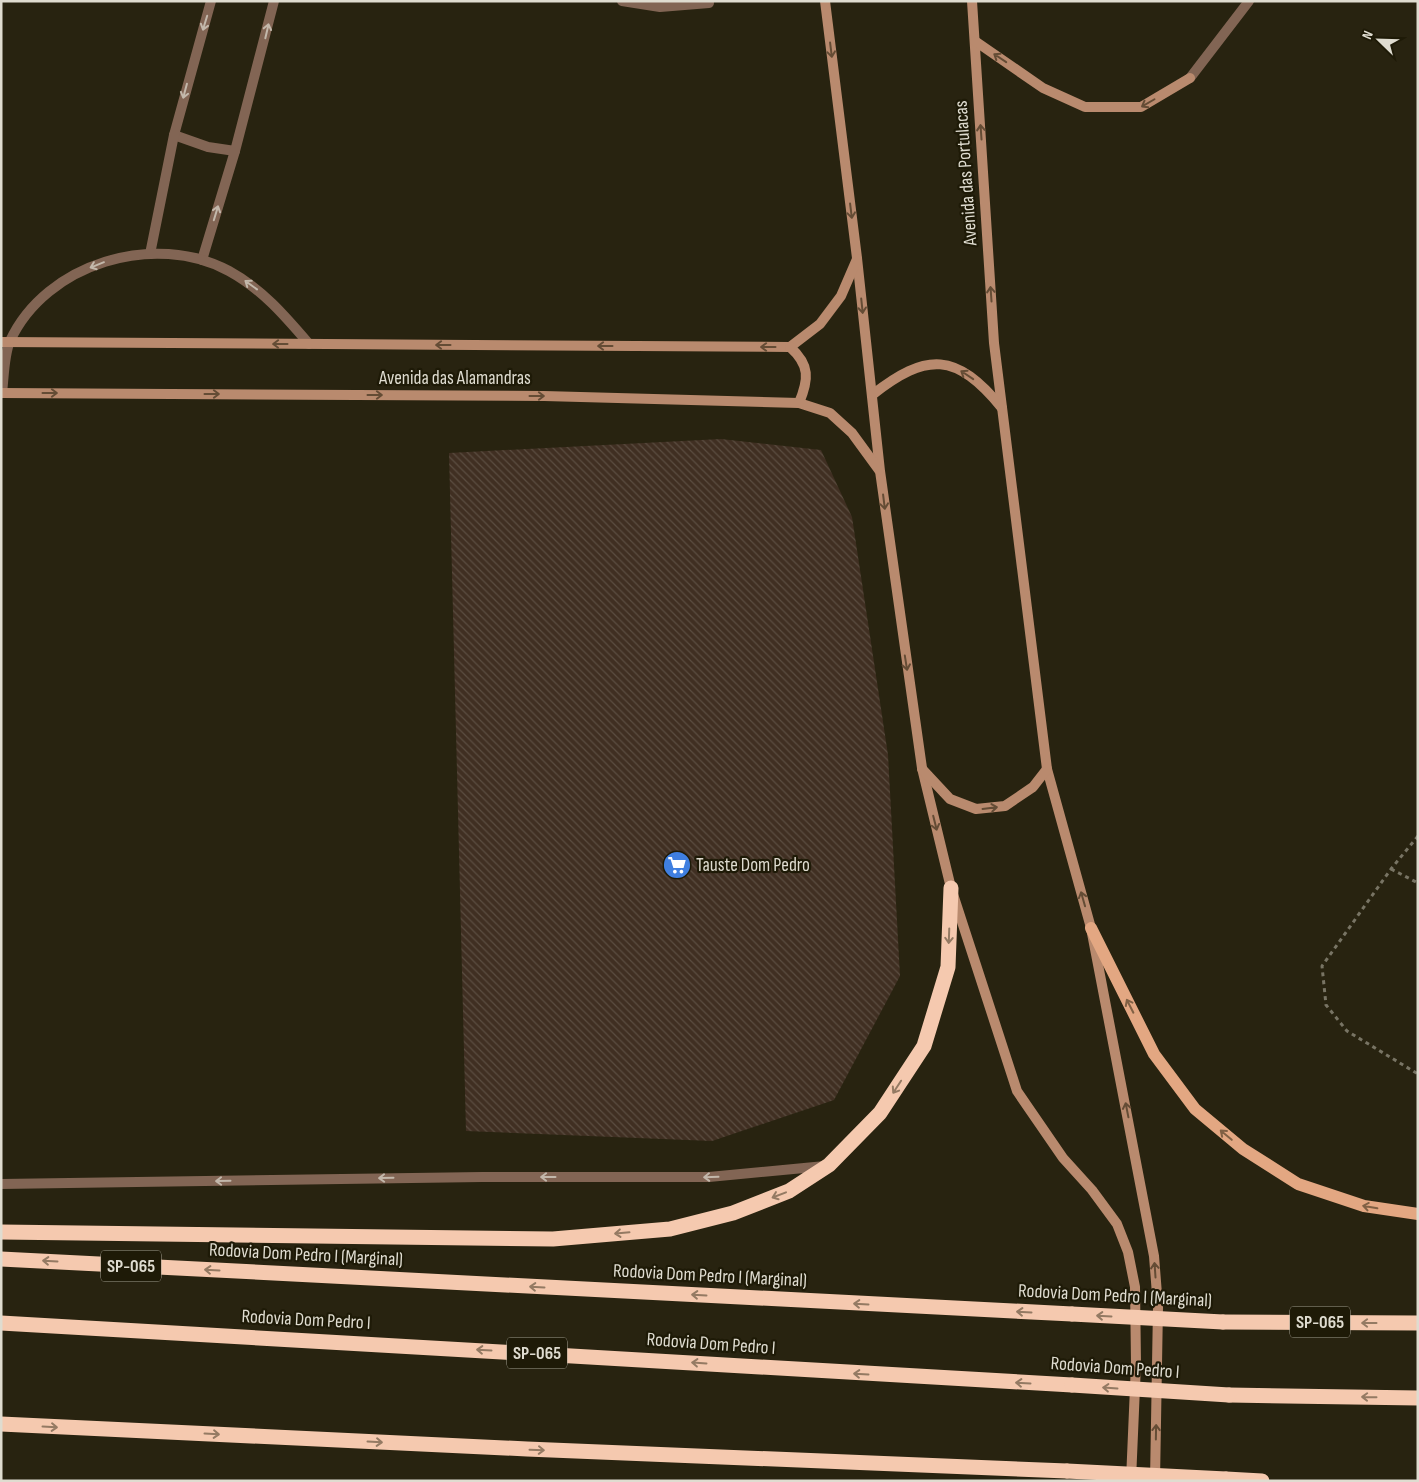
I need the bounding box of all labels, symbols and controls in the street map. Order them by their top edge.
one-way arrow [199,14,209,30]
north arrow [1354,15,1404,65]
one-way arrow [263,24,272,40]
text: N [1358,28,1377,42]
one-way arrow [826,41,836,57]
one-way arrow [993,53,1007,63]
one-way arrow [180,83,190,99]
one-way arrow [1141,98,1155,108]
street label: Avenida das Portulacas [949,99,983,247]
one-way arrow [976,124,985,140]
one-way arrow [846,203,856,219]
one-way arrow [211,206,221,222]
one-way arrow [90,260,105,270]
one-way arrow [245,279,258,290]
one-way arrow [986,287,995,303]
one-way arrow [857,298,867,314]
one-way arrow [273,339,289,349]
one-way arrow [435,340,452,350]
one-way arrow [598,341,614,351]
one-way arrow [760,342,776,352]
street label: Avenida das Alamandras [378,367,531,390]
one-way arrow [960,370,974,381]
one-way arrow [42,388,58,398]
one-way arrow [204,389,220,399]
one-way arrow [366,390,383,400]
one-way arrow [529,391,545,401]
one-way arrow [879,494,889,510]
one-way arrow [901,655,911,671]
one-way arrow [982,803,998,813]
one-way arrow [931,815,940,831]
supermarket icon: Tauste Dom Pedro [662,850,692,880]
place label: Tauste Dom Pedro [696,854,810,877]
one-way arrow [1078,892,1087,908]
one-way arrow [945,928,954,944]
one-way arrow [1125,999,1134,1014]
one-way arrow [892,1080,902,1094]
one-way arrow [1122,1102,1131,1118]
one-way arrow [1220,1130,1233,1141]
one-way arrow [540,1172,556,1182]
one-way arrow [703,1172,719,1181]
one-way arrow [378,1173,394,1183]
one-way arrow [215,1176,231,1185]
one-way arrow [771,1191,787,1200]
one-way arrow [1362,1201,1378,1211]
one-way arrow [614,1228,630,1238]
street label: Rodovia Dom Pedro I (Marginal) [208,1238,404,1272]
road number: SP-065 [101,1250,161,1282]
one-way arrow [42,1257,58,1266]
street label: Rodovia Dom Pedro I (Marginal) [612,1259,808,1293]
one-way arrow [1150,1262,1159,1278]
one-way arrow [205,1266,221,1275]
street label: Rodovia Dom Pedro I (Marginal) [1017,1279,1213,1313]
one-way arrow [529,1283,545,1292]
one-way arrow [691,1291,707,1300]
one-way arrow [854,1299,870,1308]
street label: Rodovia Dom Pedro I [241,1305,371,1335]
road number: SP-065 [1290,1306,1350,1338]
one-way arrow [1016,1307,1032,1316]
one-way arrow [1096,1311,1112,1320]
one-way arrow [1361,1318,1377,1327]
street label: Rodovia Dom Pedro I [646,1328,776,1360]
road number: SP-065 [507,1338,567,1369]
one-way arrow [477,1345,493,1354]
street label: Rodovia Dom Pedro I [1050,1352,1180,1384]
one-way arrow [691,1359,707,1368]
one-way arrow [853,1369,869,1378]
one-way arrow [1016,1378,1032,1387]
one-way arrow [1103,1383,1119,1392]
one-way arrow [1361,1392,1378,1402]
one-way arrow [42,1422,58,1431]
one-way arrow [1151,1424,1161,1440]
one-way arrow [204,1430,220,1439]
one-way arrow [366,1437,382,1447]
one-way arrow [529,1445,545,1454]

